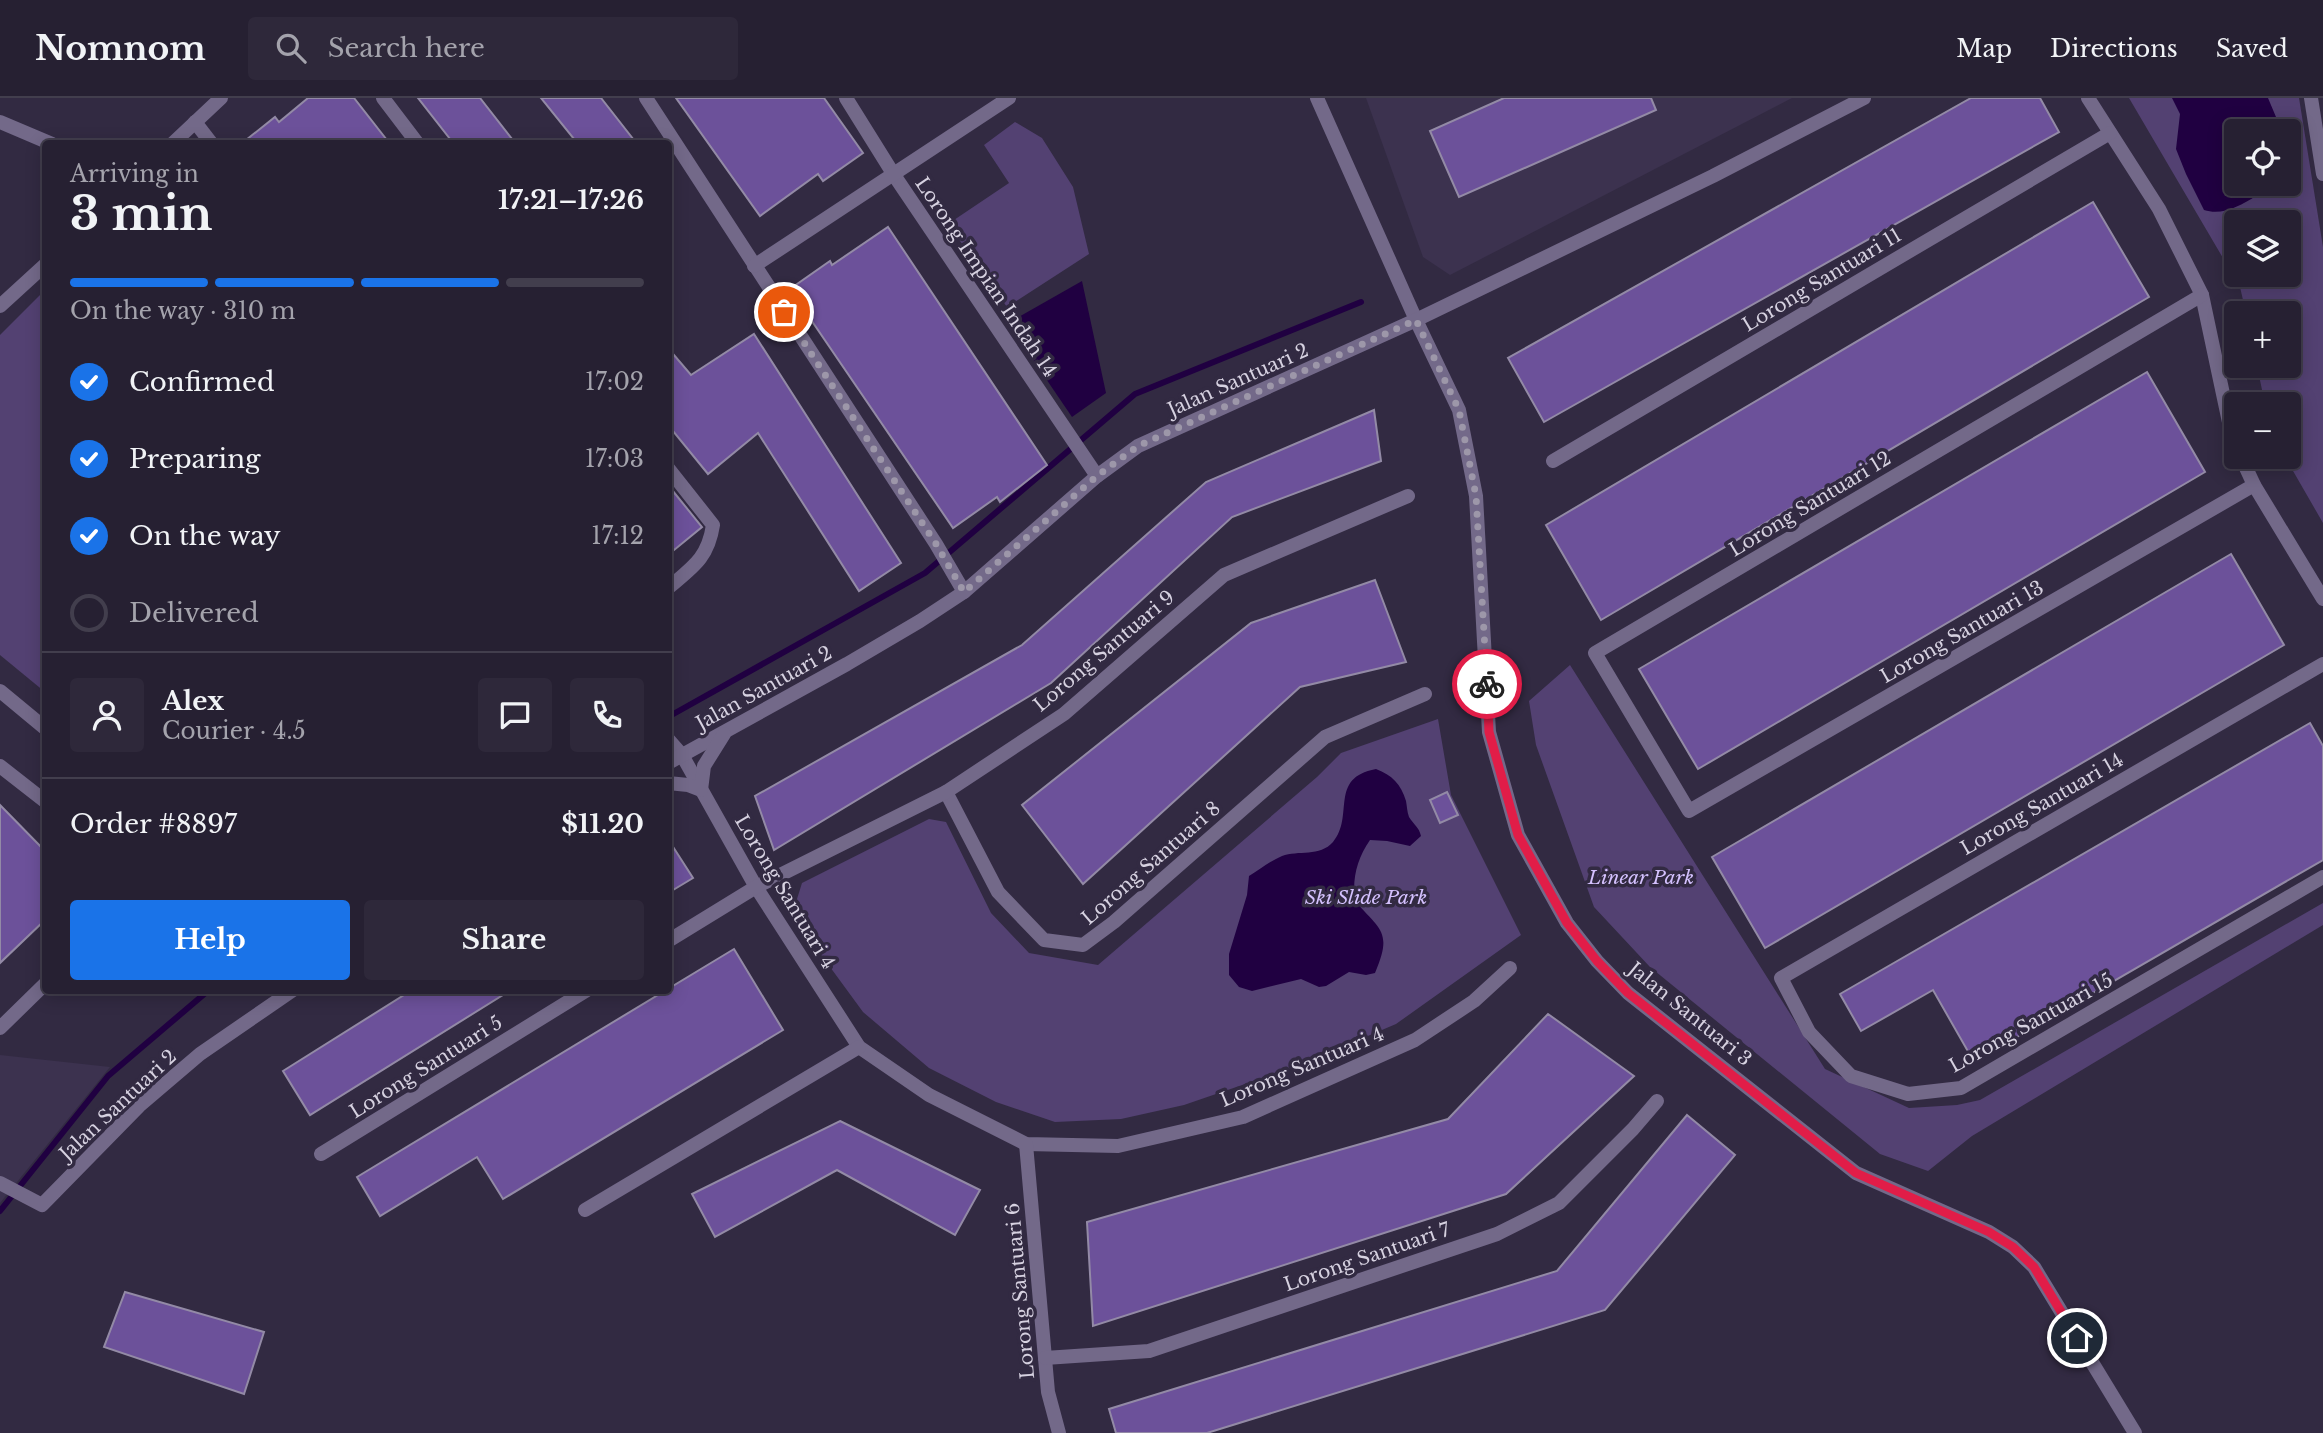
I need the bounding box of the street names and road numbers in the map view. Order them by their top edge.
street label: Lorong Impian Indah 14 [910,173,1062,381]
street label: Lorong Santuari 11 [1738,223,1906,337]
street label: Jalan Santuari 2 [1161,339,1312,423]
street label: Lorong Santuari 12 [1725,447,1895,561]
street label: Lorong Santuari 13 [1876,576,2048,688]
street label: Lorong Santuari 9 [1029,585,1179,717]
street label: Jalan Santuari 2 [689,641,836,736]
street label: Lorong Santuari 14 [1957,748,2127,860]
street label: Lorong Santuari 8 [1077,797,1225,929]
street label: Lorong Santuari 4 [730,811,840,973]
street label: Jalan Santuari 3 [1622,955,1756,1071]
street label: Lorong Santuari 15 [1945,968,2117,1078]
street label: Lorong Santuari 5 [346,1011,506,1123]
street label: Lorong Santuari 4 [1217,1022,1387,1112]
street label: Jalan Santuari 2 [53,1045,181,1167]
street label: Lorong Santuari 6 [1001,1202,1039,1380]
street label: Lorong Santuari 7 [1281,1218,1453,1296]

